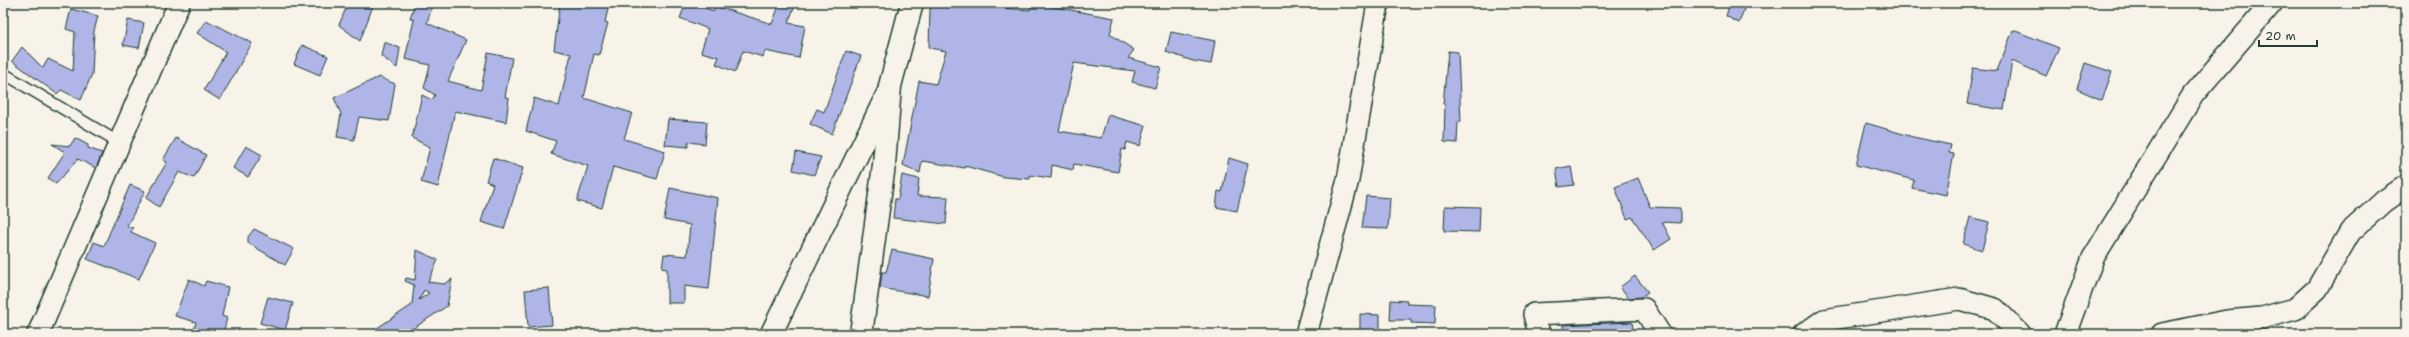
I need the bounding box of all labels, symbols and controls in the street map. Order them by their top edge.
scale bar [2259,22,2317,48]
text: 20 m [2265,28,2296,44]

